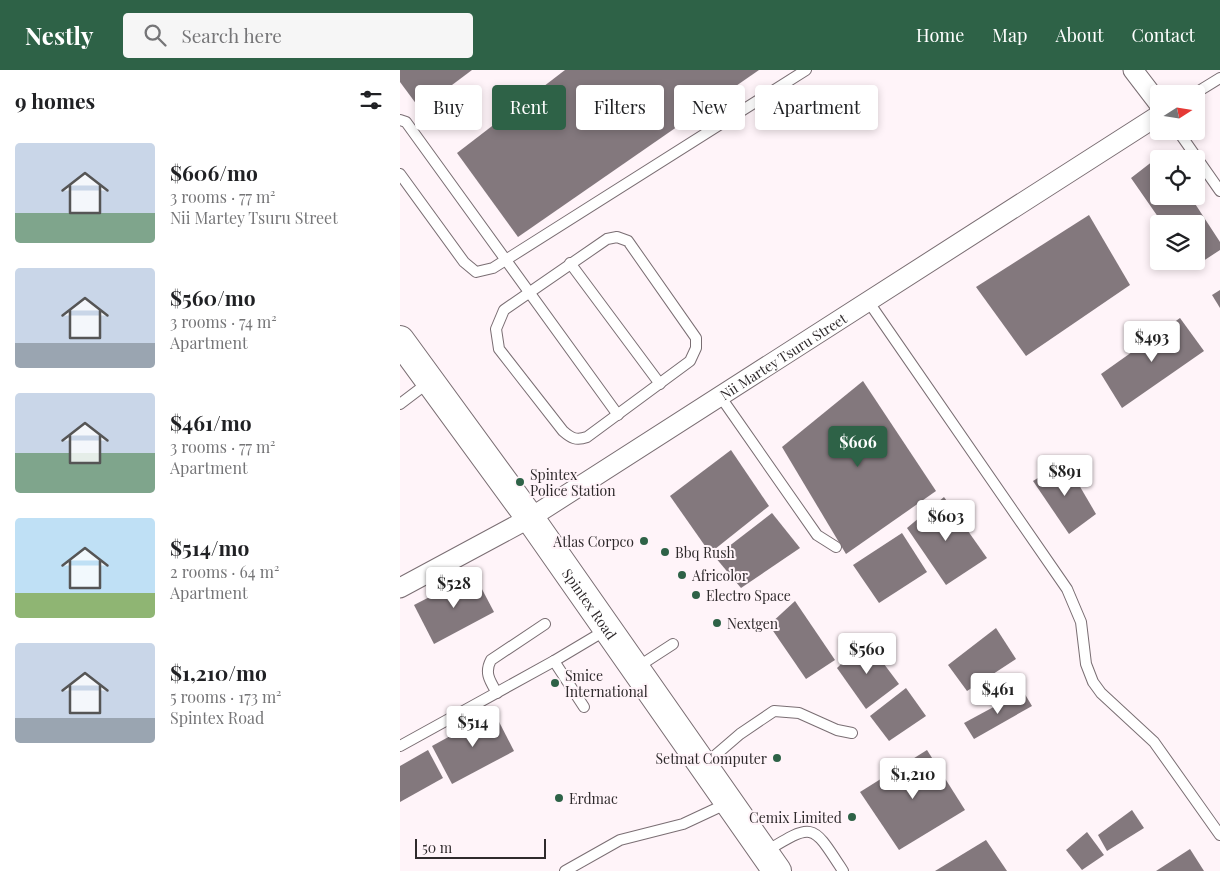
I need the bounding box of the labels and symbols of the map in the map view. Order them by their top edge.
north arrow [1150,85,1205,140]
street label: Nii Martey Tsuru Street [716,308,851,404]
pin: $493 [1122,320,1182,363]
pin: $606 [828,426,888,468]
pin: $891 [1035,454,1095,497]
place label: Spintex Police Station [530,465,616,500]
marker: Spintex Police Station [514,476,526,488]
pin: $603 [916,500,976,542]
place label: Atlas Corpco [552,532,634,551]
marker: Atlas Corpco [638,535,650,547]
place label: Bbq Rush [675,543,735,562]
marker: Bbq Rush [659,546,671,558]
street label: Spintex Road [559,564,621,643]
pin: $528 [424,566,484,609]
place label: Africolor [691,566,749,585]
marker: Africolor [676,569,688,581]
place label: Electro Space [706,586,791,605]
marker: Electro Space [690,589,702,601]
place label: Nextgen [727,614,779,633]
marker: Nextgen [711,617,723,629]
pin: $560 [837,632,897,675]
place label: Smice International [565,666,648,701]
pin: $461 [968,672,1028,715]
marker: Smice International [549,677,561,689]
pin: $514 [443,706,503,748]
place label: Setmat Computer [656,749,768,768]
marker: Setmat Computer [771,752,783,764]
pin: $1,210 [872,758,954,800]
place label: Erdmac [569,789,618,808]
marker: Erdmac [553,792,565,804]
place label: Cemix Limited [749,808,842,827]
marker: Cemix Limited [846,811,858,823]
scale bar [415,836,546,859]

